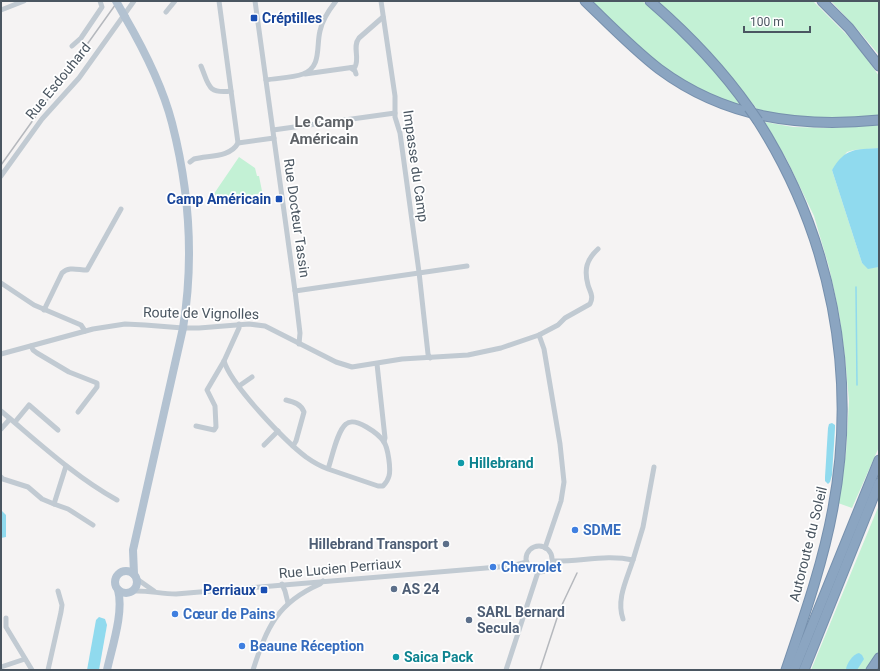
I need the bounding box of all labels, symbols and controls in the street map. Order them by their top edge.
scale bar [744,8,810,34]
place label: Créptilles [262,10,322,26]
marker: Créptilles [249,13,259,23]
text: 100 m [750,15,784,29]
street label: Rue Esdouhard [22,39,94,123]
street label: Impasse du Camp [400,109,432,223]
district label: Le Camp Américain [290,113,358,148]
street label: Rue Docteur Tassin [281,157,313,279]
place label: Camp Américain [167,191,271,207]
marker: Camp Américain [274,194,284,204]
street label: Route de Vignolles [143,304,259,322]
place label: Hillebrand [469,455,534,471]
marker: Hillebrand [456,458,466,468]
street label: Autoroute du Soleil [786,485,830,603]
place label: SDME [583,522,621,538]
marker: SDME [570,525,580,535]
place label: Hillebrand Transport [309,536,438,552]
marker: Hillebrand Transport [441,539,451,549]
street label: Rue Lucien Perriaux [278,555,402,581]
place label: Chevrolet [501,559,562,575]
marker: Chevrolet [488,562,498,572]
place label: AS 24 [402,581,440,597]
place label: Perriaux [203,582,257,598]
marker: AS 24 [389,584,399,594]
marker: Perriaux [259,585,269,595]
place label: SARL Bernard Secula [477,604,565,636]
place label: Cœur de Pains [183,606,275,622]
marker: Cœur de Pains [170,609,180,619]
marker: SARL Bernard Secula [464,615,474,625]
place label: Beaune Réception [250,638,364,654]
marker: Beaune Réception [237,641,247,651]
place label: Saica Pack [404,649,474,665]
marker: Saica Pack [391,652,401,662]

